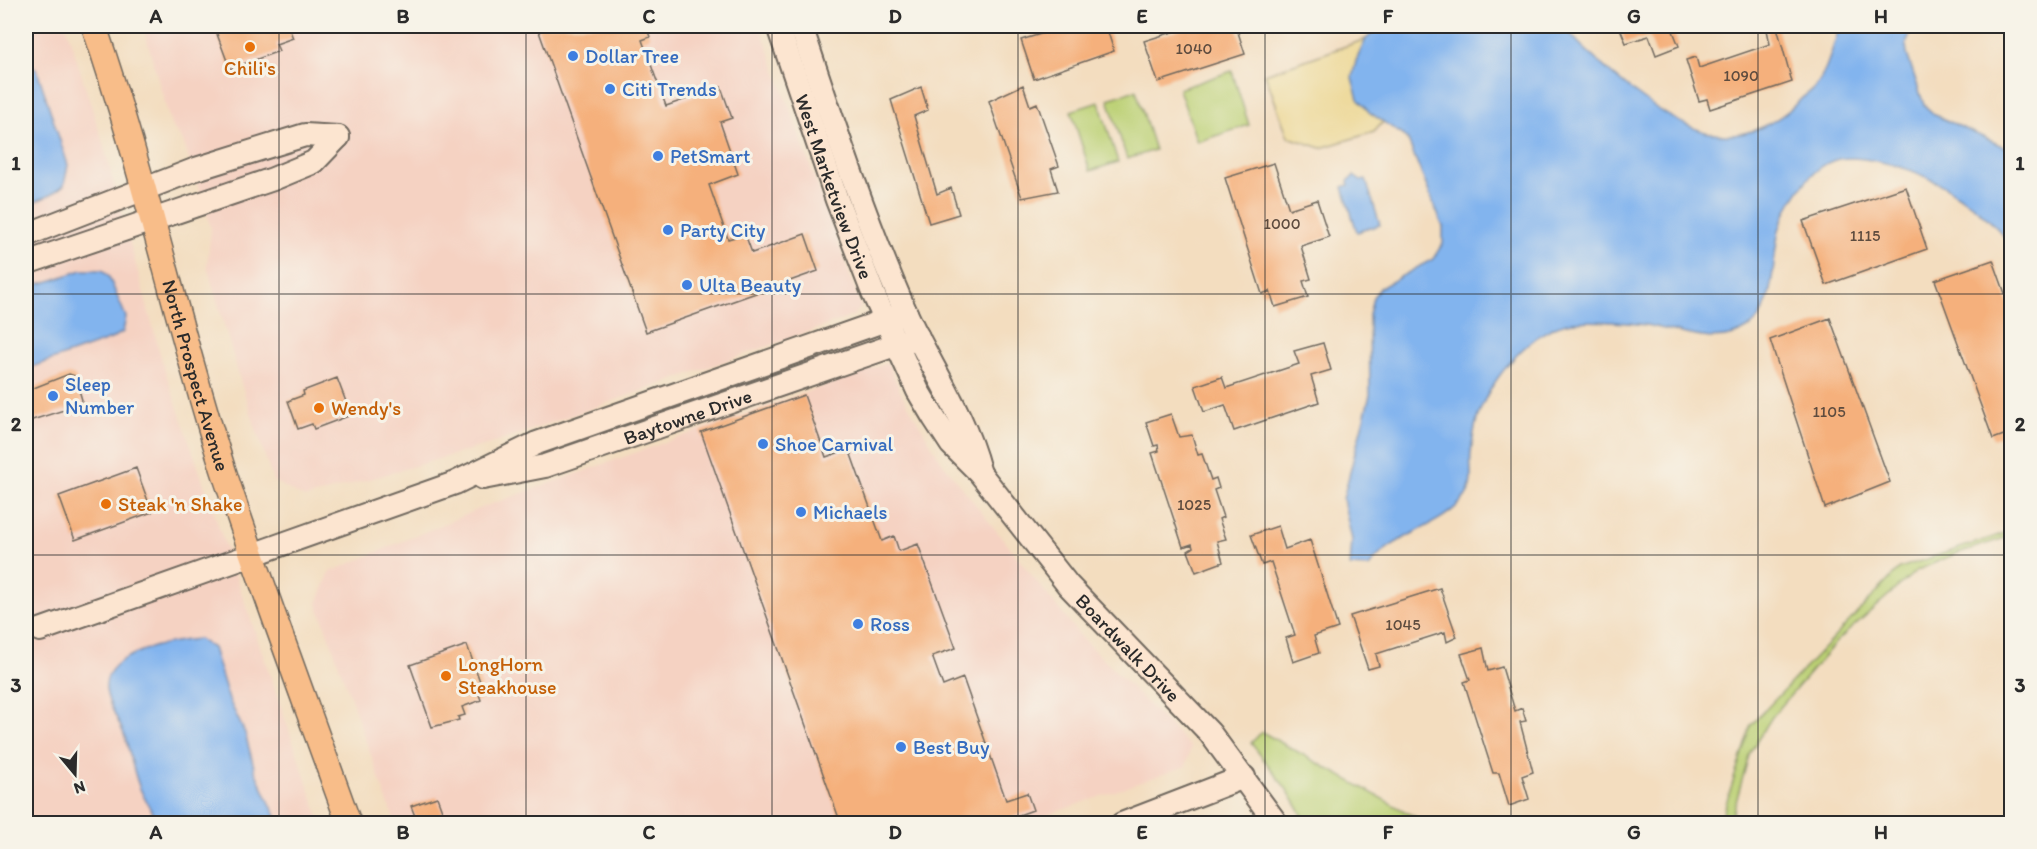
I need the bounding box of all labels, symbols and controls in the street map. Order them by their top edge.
text: A [149,4,163,28]
text: B [397,4,410,28]
text: C [643,4,656,28]
text: D [888,4,902,28]
text: E [1136,4,1148,28]
text: F [1383,4,1394,28]
text: G [1627,4,1641,28]
text: H [1874,4,1888,28]
house number: 1040 [1176,39,1212,58]
marker: Chili's [243,40,257,54]
place label: Dollar Tree [585,44,679,68]
marker: Dollar Tree [566,49,580,63]
place label: Chili's [224,56,276,80]
house number: 1090 [1723,66,1759,85]
place label: Citi Trends [622,77,717,101]
marker: Citi Trends [603,82,617,96]
street label: West Marketview Drive [790,91,878,282]
place label: PetSmart [670,144,751,168]
marker: PetSmart [651,149,665,163]
text: 1 [11,151,21,175]
text: 1 [2015,151,2025,175]
house number: 1000 [1264,214,1301,233]
place label: Party City [680,218,766,242]
marker: Party City [661,223,675,237]
house number: 1115 [1850,226,1880,245]
place label: Ulta Beauty [699,273,802,297]
street label: North Prospect Avenue [157,277,235,474]
marker: Ulta Beauty [680,278,694,292]
place label: Sleep Number [65,372,134,419]
street label: Baytowne Drive [620,383,755,450]
marker: Sleep Number [46,389,60,403]
place label: Wendy's [331,396,401,420]
marker: Wendy's [312,401,326,415]
house number: 1105 [1812,402,1846,421]
text: 2 [11,412,22,436]
text: 2 [2015,412,2026,436]
place label: Shoe Carnival [775,432,894,456]
marker: Shoe Carnival [756,437,770,451]
place label: Steak 'n Shake [118,492,243,516]
house number: 1025 [1177,495,1211,514]
marker: Steak 'n Shake [99,497,113,511]
place label: Michaels [813,500,888,524]
marker: Michaels [794,505,808,519]
street label: Boardwalk Drive [1071,588,1186,707]
place label: Ross [870,612,910,636]
house number: 1045 [1385,615,1421,634]
marker: Ross [851,617,865,631]
place label: LongHorn Steakhouse [458,652,557,699]
marker: LongHorn Steakhouse [439,669,453,683]
text: 3 [11,673,22,697]
text: 3 [2015,673,2026,697]
place label: Best Buy [913,735,990,759]
marker: Best Buy [894,740,908,754]
north arrow [45,744,105,804]
text: N [72,777,88,798]
text: A [149,820,163,844]
text: B [397,820,410,844]
text: C [643,820,656,844]
text: D [888,820,902,844]
text: E [1136,820,1148,844]
text: F [1383,820,1394,844]
text: G [1627,820,1641,844]
text: H [1874,820,1888,844]

